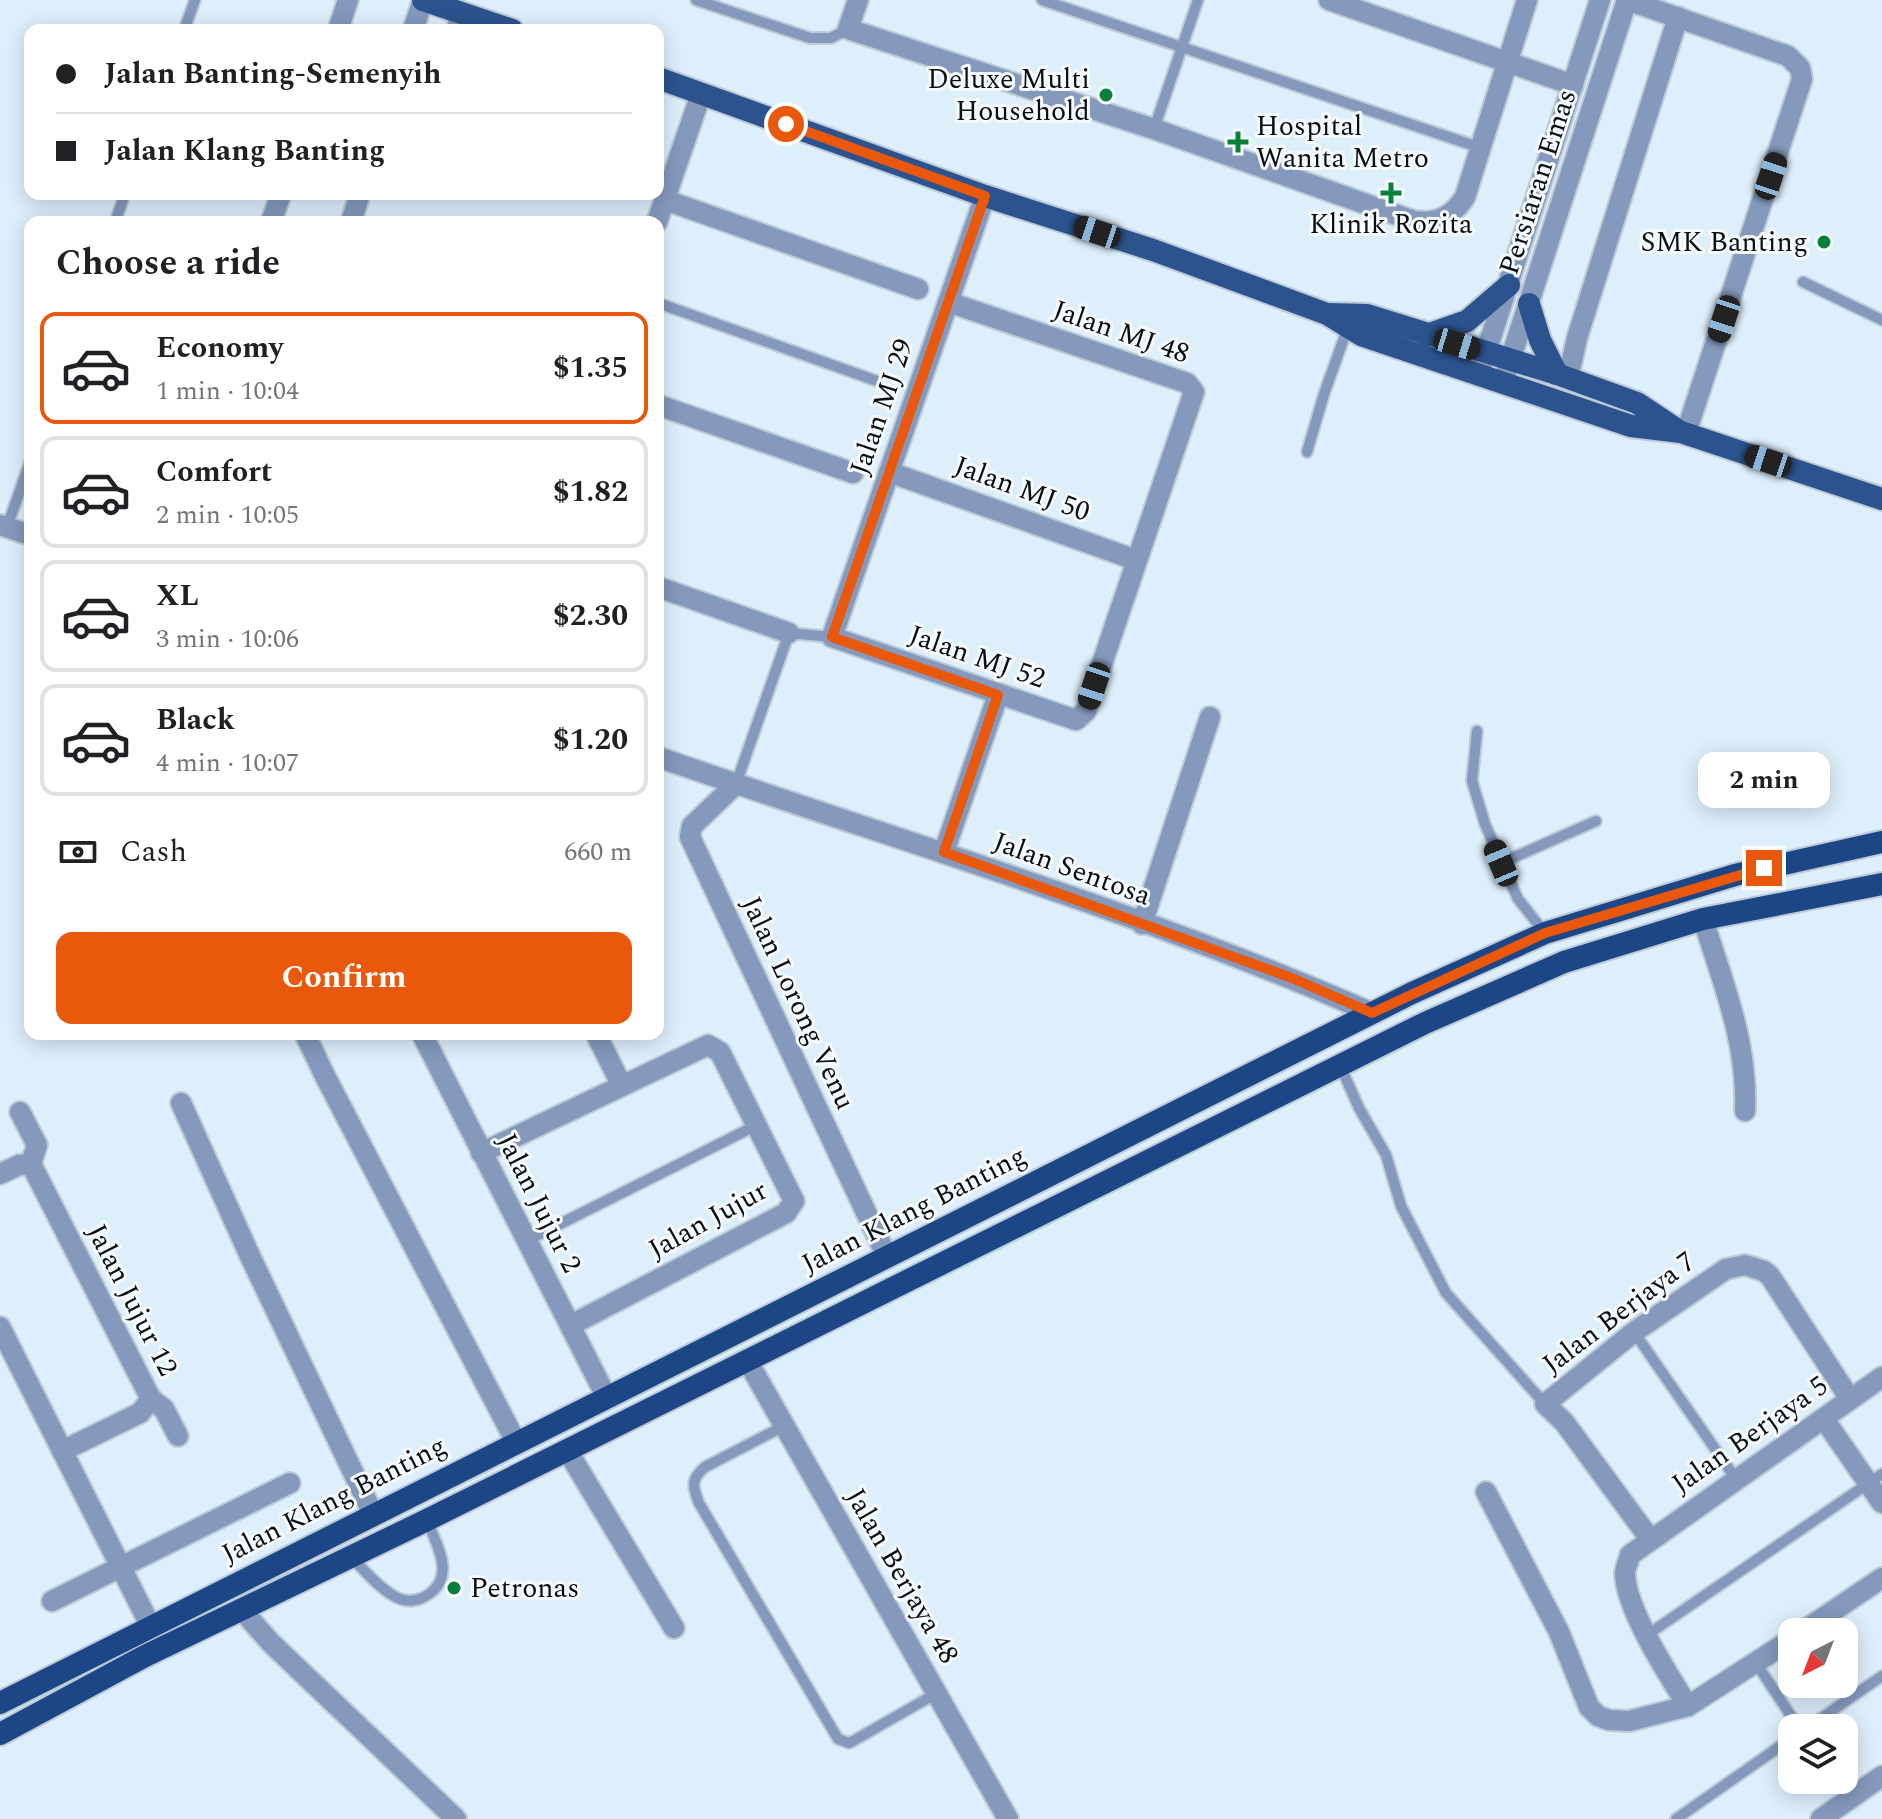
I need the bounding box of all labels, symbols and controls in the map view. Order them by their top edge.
text: Jalan Banting-Semenyih [104,51,442,97]
place label: Deluxe Multi Household [927,58,1090,133]
street label: Persiaran Emas [1488,84,1588,280]
marker: Deluxe Multi Household [1097,86,1115,104]
place label: Hospital Wanita Metro [1256,105,1429,180]
route start [768,106,804,142]
text: Jalan Klang Banting [104,128,385,174]
marker: Hospital Wanita Metro [1227,131,1249,153]
car [1752,149,1790,203]
marker: Klinik Rozita [1380,182,1402,204]
place label: Klinik Rozita [1309,203,1473,246]
car [1070,213,1124,251]
place label: SMK Banting [1641,221,1808,264]
marker: SMK Banting [1815,233,1833,251]
text: Choose a ride [56,236,280,291]
street label: Jalan MJ 48 [1047,289,1195,375]
car [1705,292,1743,346]
text: Economy [156,325,283,371]
car [1431,326,1483,362]
icon: car [60,332,132,404]
street label: Jalan MJ 29 [839,333,925,481]
text: $1.35 [553,345,628,391]
text: 1 min · 10:04 [156,371,299,411]
car [1741,442,1795,480]
street label: Jalan MJ 50 [948,445,1096,533]
text: Comfort [156,449,272,495]
icon: car [60,456,132,528]
text: $1.82 [553,469,628,515]
text: 2 min · 10:05 [156,495,299,535]
text: XL [156,573,199,619]
icon: car [60,580,132,652]
text: $2.30 [553,593,628,639]
street label: Jalan MJ 52 [903,614,1051,700]
text: 3 min · 10:06 [156,619,299,659]
car [1075,659,1113,713]
text: Black [156,697,235,743]
icon: car [60,704,132,776]
text: $1.20 [553,717,628,763]
text: 4 min · 10:07 [156,743,299,783]
callout: 2 min [1698,752,1830,808]
text: 2 min [1729,760,1799,800]
street label: Jalan Sentosa [987,821,1157,918]
text: Cash [120,829,187,875]
icon: cash [56,830,100,874]
text: 660 m [564,832,632,872]
car [1481,836,1521,890]
route end [1746,850,1782,886]
street label: Jalan Lorong Venu [730,889,866,1117]
button: Confirm [56,932,632,1024]
street label: Jalan Jujur 2 [485,1126,593,1280]
street label: Jalan Klang Banting [794,1135,1034,1285]
street label: Jalan Jujur [640,1169,776,1271]
street label: Jalan Jujur 12 [75,1216,189,1384]
street label: Jalan Berjaya 7 [1533,1241,1705,1385]
street label: Jalan Berjaya 5 [1663,1365,1837,1505]
street label: Jalan Klang Banting [214,1425,454,1575]
street label: Jalan Berjaya 48 [834,1480,970,1672]
place label: Petronas [470,1567,579,1610]
marker: Petronas [445,1579,463,1597]
north arrow [1778,1618,1858,1698]
map controls [1778,1618,1858,1794]
button: layers [1778,1714,1858,1794]

